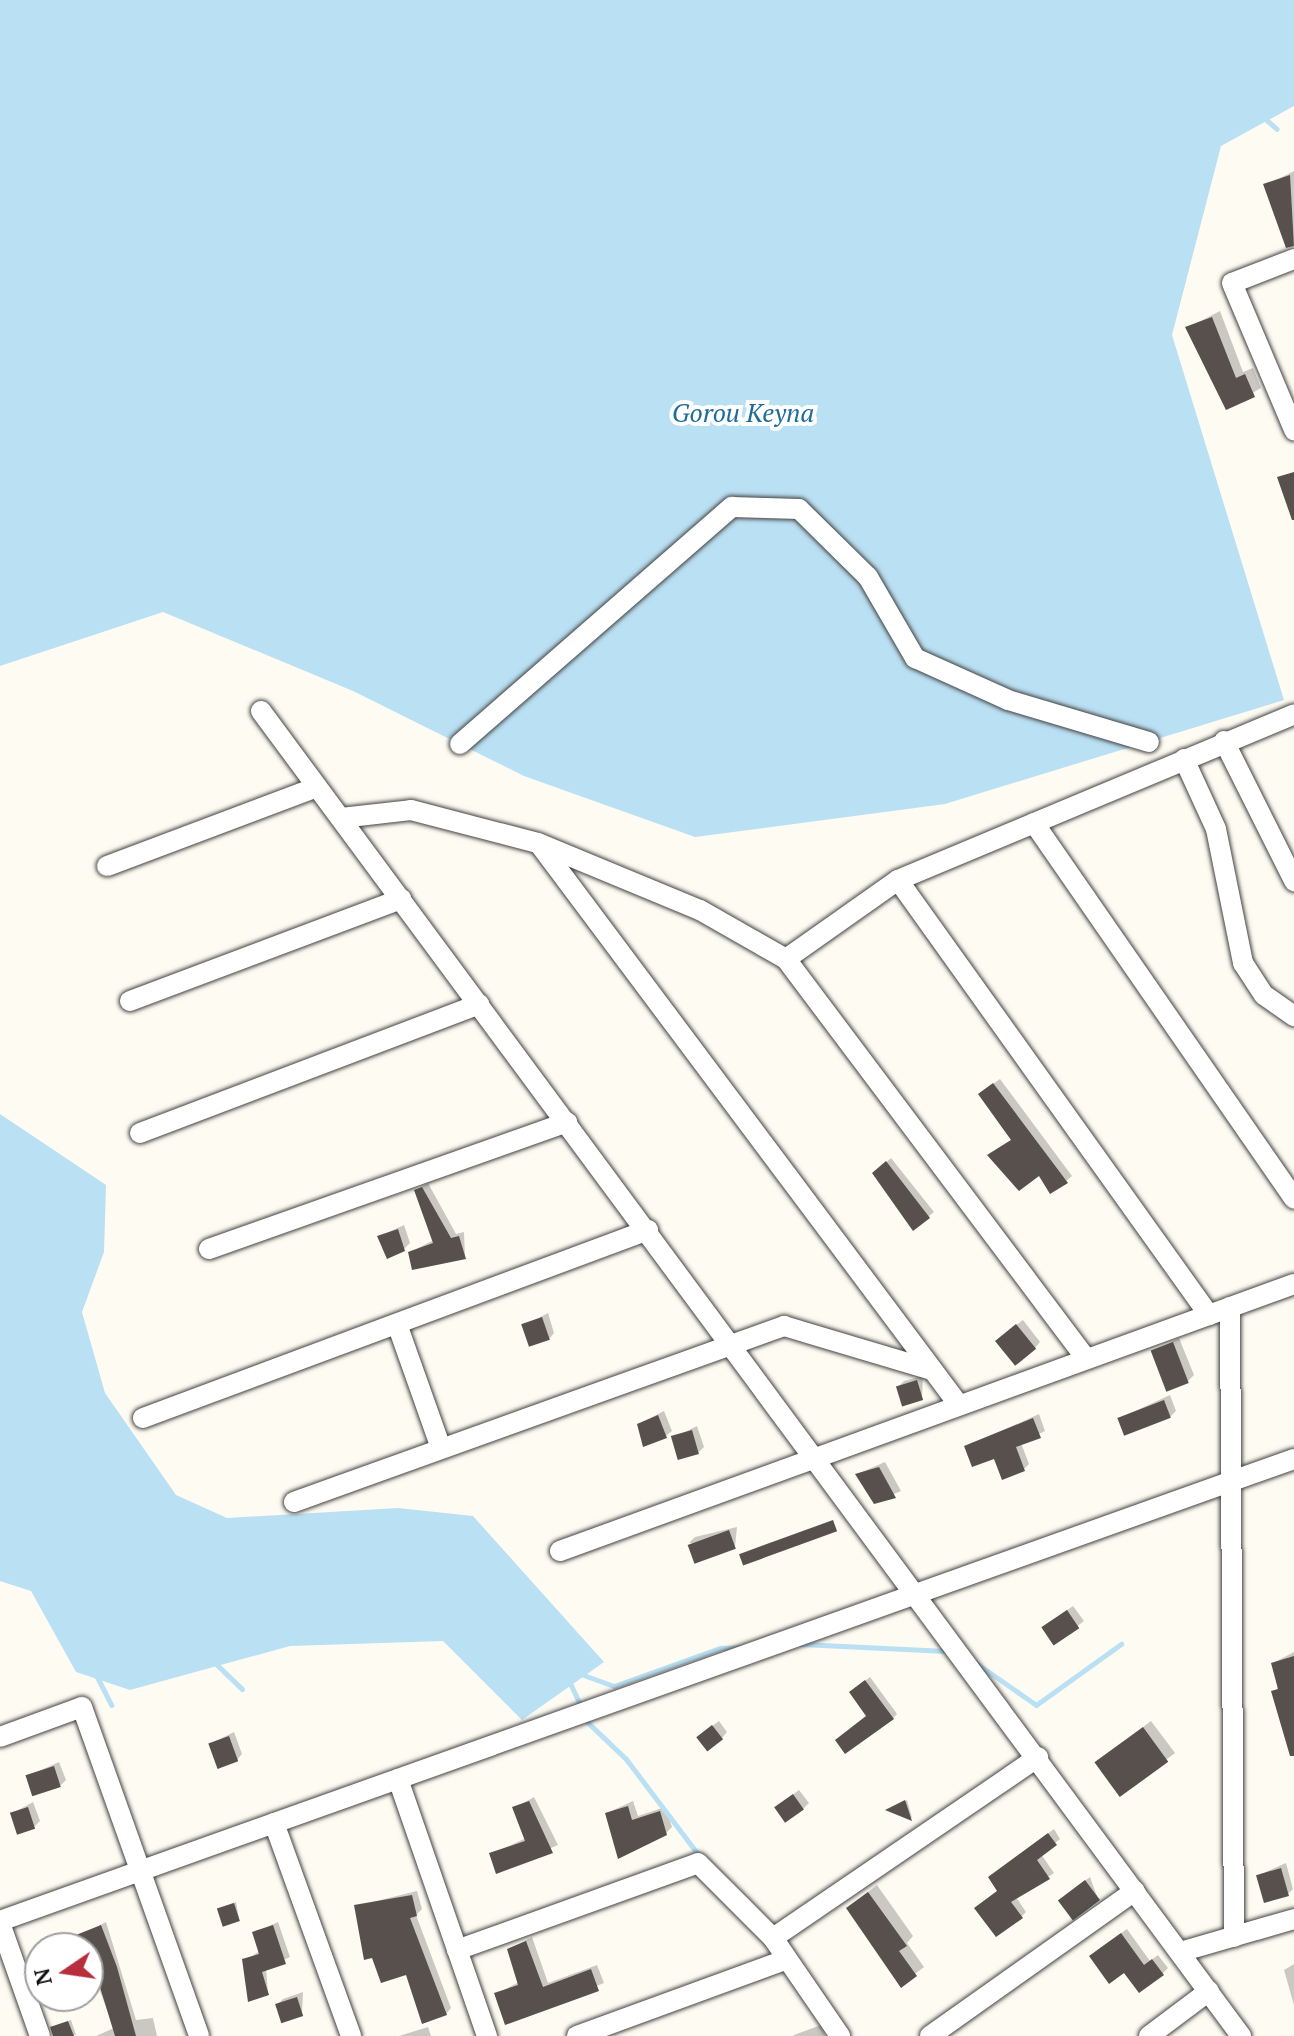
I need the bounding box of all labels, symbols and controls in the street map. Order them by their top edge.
water label: Gorou Keyna [672,397,814,429]
north arrow [24,1932,104,2012]
text: N [26,1966,58,1988]

